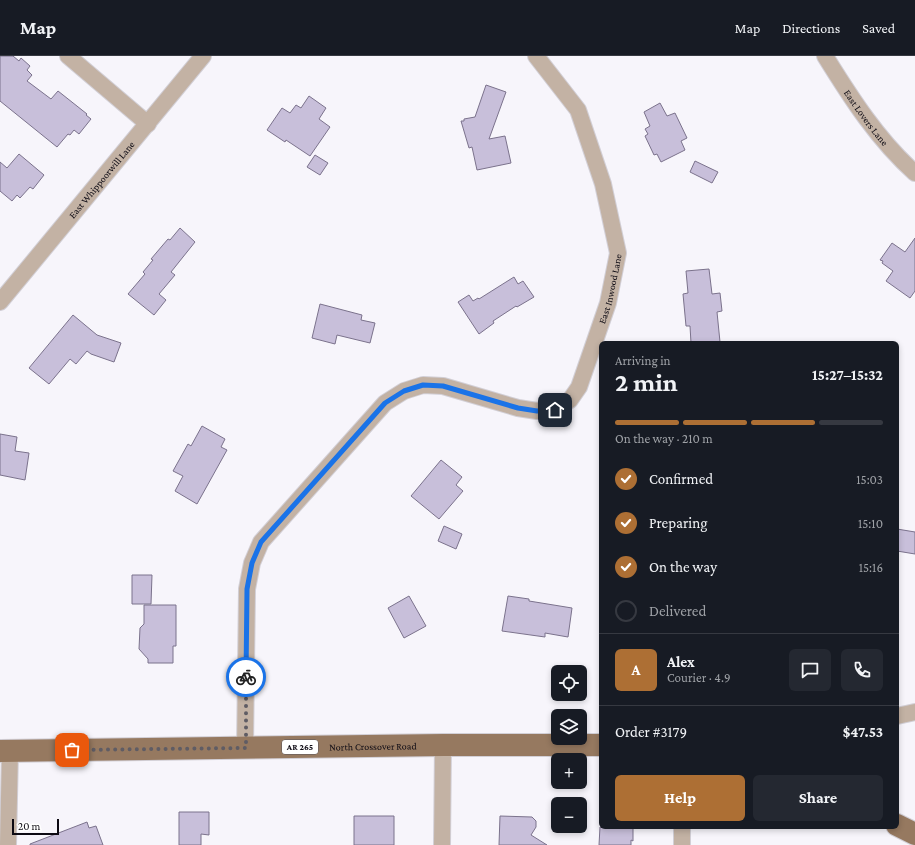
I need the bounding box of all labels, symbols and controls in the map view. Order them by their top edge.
text: Map [20,17,56,38]
text: Map [735,20,760,36]
text: Directions [782,20,840,36]
text: Saved [862,20,895,36]
street label: East Lovers Lane [842,87,891,148]
street label: East Whippoorwill Lane [66,138,137,220]
street label: East Inwood Lane [596,252,623,325]
text: Arriving in [615,353,671,368]
text: 15:27–15:32 [812,367,883,383]
text: 2 min [615,368,678,397]
pin [538,393,572,427]
icon: home [544,399,566,421]
text: On the way · 210 m [615,431,713,446]
icon: check [615,468,637,490]
text: Confirmed [649,471,713,487]
text: 15:03 [856,472,883,487]
icon: check [615,512,637,534]
text: Preparing [649,515,708,531]
text: 15:10 [858,516,883,531]
icon: check [615,556,637,578]
text: On the way [649,559,717,575]
text: 15:16 [859,560,883,575]
text: Delivered [649,603,706,619]
button: chat [789,649,831,691]
button: phone [841,649,883,691]
text: Alex [667,654,695,670]
courier [226,657,266,697]
text: A [632,662,640,678]
map controls [551,665,587,833]
button: locate [551,665,587,701]
icon: bike [235,666,257,688]
text: Courier · 4.9 [667,670,731,685]
button: layers [551,709,587,745]
text: Order #3179 [615,724,687,740]
text: $47.53 [843,724,883,740]
pin [55,733,89,767]
icon: bag [61,739,83,761]
road number: AR 265 [282,740,318,754]
street label: North Crossover Road [329,740,417,752]
button: + [551,753,587,789]
button: Help [615,775,745,821]
button: Share [753,775,883,821]
button: − [551,797,587,833]
scale bar [12,817,59,836]
text: 20 m [18,820,40,832]

